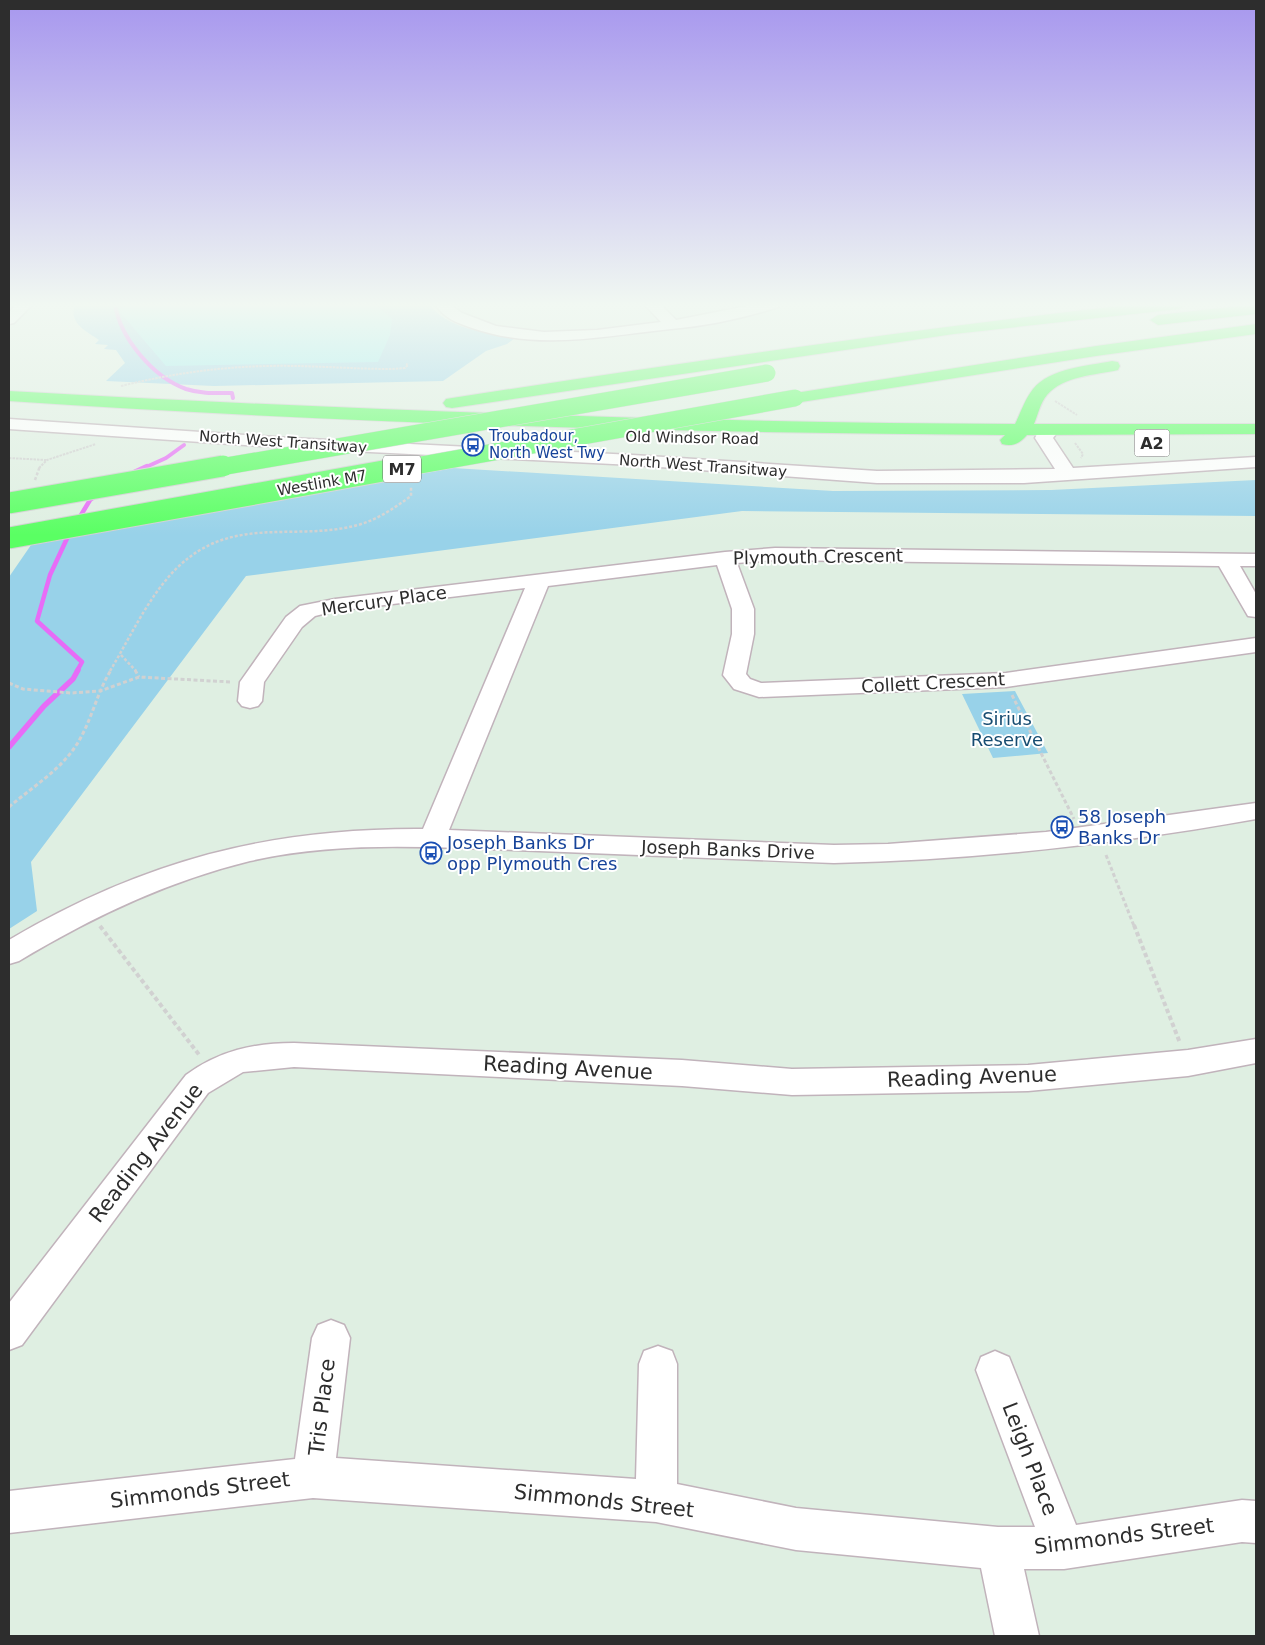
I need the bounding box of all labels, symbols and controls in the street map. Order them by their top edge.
street label: North West Transitway [198,427,368,457]
place label: Troubadour, North West Twy [488,427,605,462]
street label: Old Windsor Road [625,428,759,448]
road number: A2 [1134,429,1170,456]
bus stop icon: Troubadour, North West Twy [461,433,485,457]
street label: North West Transitway [618,451,788,481]
road number: M7 [383,456,421,482]
street label: Westlink M7 [276,466,368,500]
street label: Plymouth Crescent [733,545,903,568]
street label: Mercury Place [320,581,448,620]
street label: Collett Crescent [861,668,1005,697]
park label: Sirius Reserve [971,708,1043,750]
place label: 58 Joseph Banks Dr [1078,806,1166,848]
bus stop icon: 58 Joseph Banks Dr [1050,815,1074,839]
place label: Joseph Banks Dr opp Plymouth Cres [446,832,617,874]
street label: Joseph Banks Drive [640,836,815,863]
bus stop icon: Joseph Banks Dr opp Plymouth Cres [419,841,443,865]
street label: Reading Avenue [483,1052,653,1084]
street label: Reading Avenue [887,1062,1057,1092]
street label: Reading Avenue [84,1079,208,1227]
street label: Tris Place [304,1357,340,1458]
street label: Leigh Place [997,1399,1063,1519]
street label: Simmonds Street [109,1467,291,1513]
street label: Simmonds Street [513,1480,695,1522]
street label: Simmonds Street [1033,1513,1215,1559]

